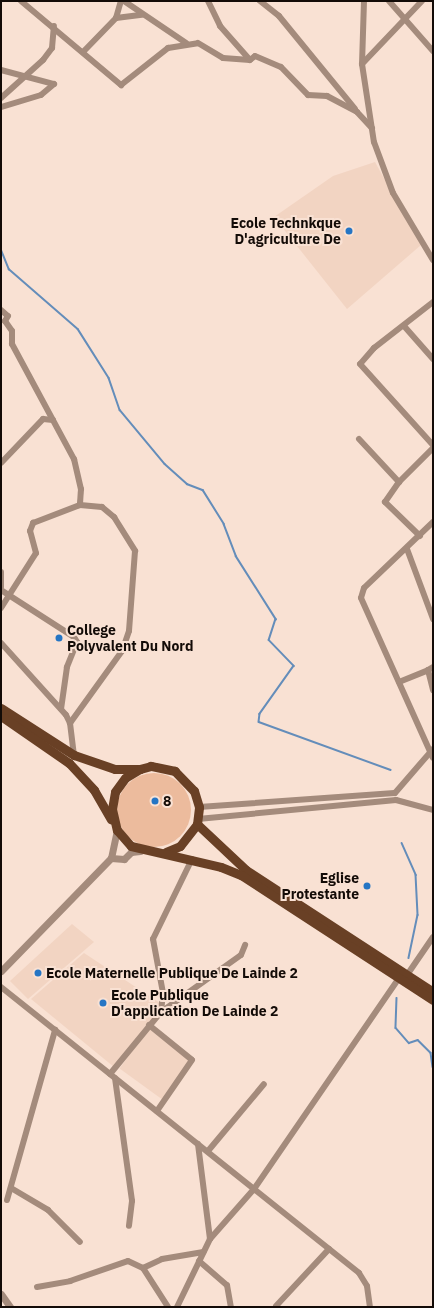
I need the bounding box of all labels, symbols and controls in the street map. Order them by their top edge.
place label: Ecole Technkque D'agriculture De [231,215,341,248]
marker: Ecole Technkque D'agriculture De [344,226,354,236]
place label: College Polyvalent Du Nord [67,622,193,654]
marker: College Polyvalent Du Nord [54,633,64,643]
place label: 8 [163,793,171,809]
marker: 8 [150,796,160,806]
place label: Eglise Protestante [282,870,359,902]
marker: Eglise Protestante [362,881,372,891]
place label: Ecole Maternelle Publique De Lainde 2 [46,965,298,981]
marker: Ecole Maternelle Publique De Lainde 2 [33,968,43,978]
place label: Ecole Publique D'application De Lainde 2 [111,987,278,1020]
marker: Ecole Publique D'application De Lainde 2 [98,998,108,1008]

